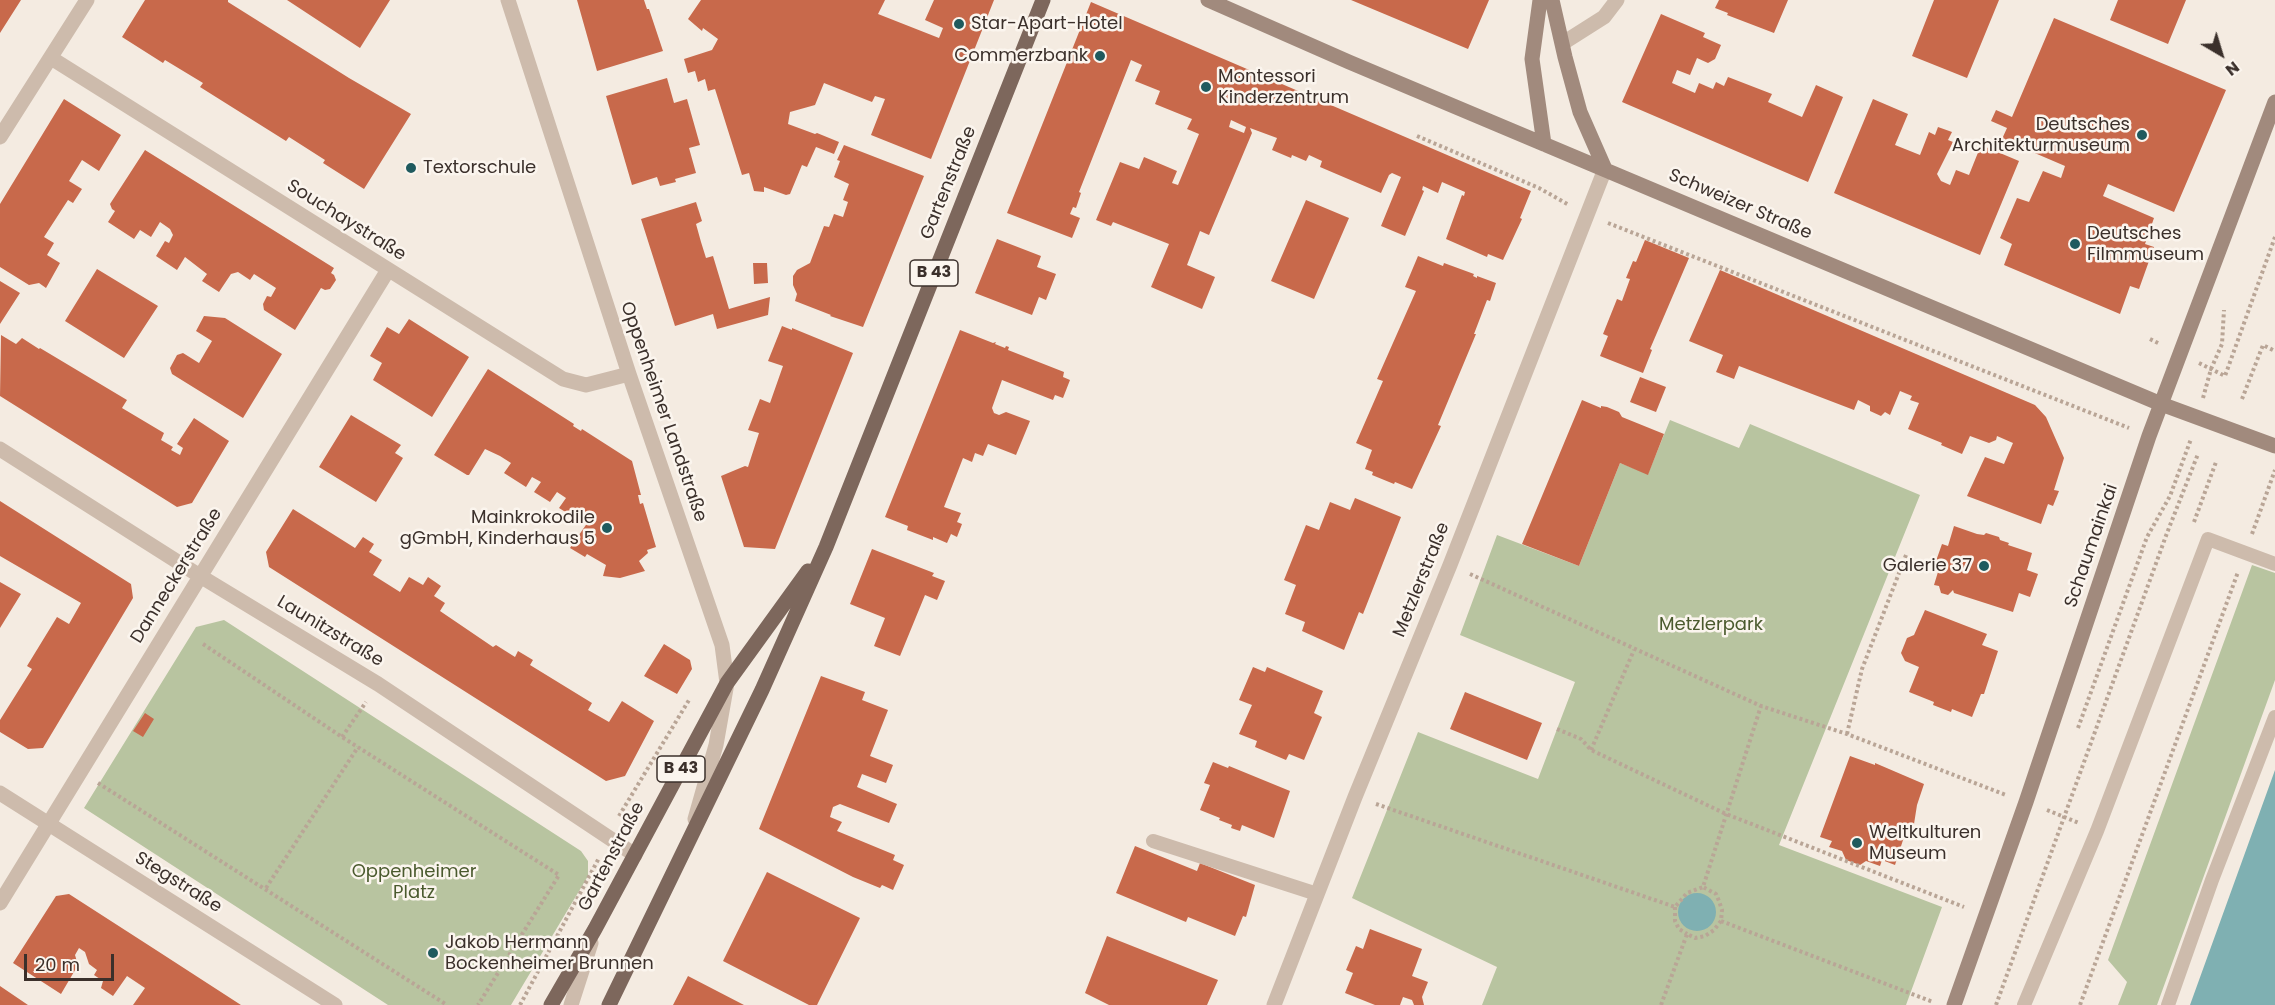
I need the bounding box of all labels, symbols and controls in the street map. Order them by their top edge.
place label: Star-Apart-Hotel [971,13,1123,35]
marker: Star-Apart-Hotel [952,17,966,31]
north arrow [2191,24,2251,84]
place label: Commerzbank [954,45,1088,67]
marker: Commerzbank [1093,49,1107,63]
text: N [2221,56,2244,81]
place label: Montessori Kinderzentrum [1218,66,1349,109]
marker: Montessori Kinderzentrum [1199,80,1213,94]
place label: Deutsches Architekturmuseum [1952,114,2130,156]
street label: Gartenstraße [916,123,982,243]
marker: Deutsches Architekturmuseum [2135,128,2149,142]
place label: Textorschule [423,157,536,179]
marker: Textorschule [404,161,418,175]
street label: Schweizer Straße [1665,165,1815,245]
street label: Souchaystraße [282,176,410,266]
place label: Deutsches Filmmuseum [2087,223,2204,266]
marker: Deutsches Filmmuseum [2068,237,2082,251]
road number: B 43 [910,260,958,286]
street label: Oppenheimer Landstraße [615,299,711,525]
street label: Schaumainkai [2061,481,2123,611]
street label: Danneckerstraße [127,504,227,648]
place label: Mainkrokodile gGmbH, Kinderhaus 5 [400,507,595,550]
street label: Metzlerstraße [1389,519,1455,641]
marker: Mainkrokodile gGmbH, Kinderhaus 5 [600,521,614,535]
place label: Galerie 37 [1883,555,1972,577]
marker: Galerie 37 [1977,559,1991,573]
street label: Launitzstraße [273,592,387,672]
park label: Metzlerpark [1659,614,1763,636]
road number: B 43 [657,756,705,782]
street label: Gartenstraße [574,799,650,915]
place label: Weltkulturen Museum [1869,822,1981,864]
marker: Weltkulturen Museum [1850,836,1864,850]
street label: Stegstraße [130,848,226,918]
park label: Oppenheimer Platz [352,861,476,904]
place label: Jakob Hermann Bockenheimer Brunnen [445,932,654,974]
scale bar [27,942,117,980]
marker: Jakob Hermann Bockenheimer Brunnen [426,946,440,960]
text: 20 m [35,952,80,977]

